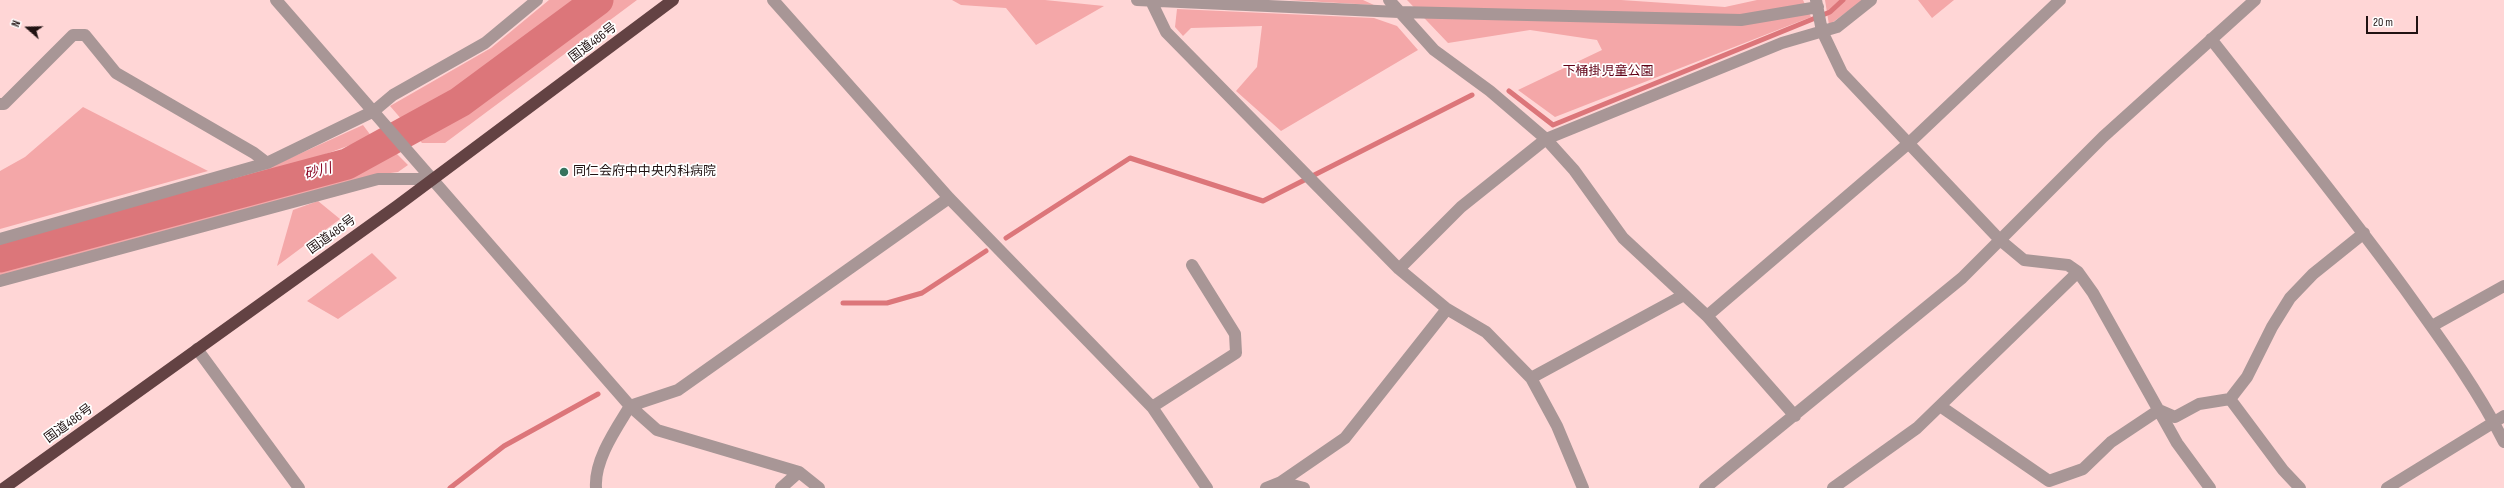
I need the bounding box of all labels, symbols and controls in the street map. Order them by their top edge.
north arrow [8,8,48,48]
scale bar [2368,8,2420,34]
text: 20 m [2373,15,2393,30]
text: N [9,19,23,29]
street label: 国道486号 [566,20,620,66]
park label: 下桶掛児童公園 [1563,64,1653,80]
water label: 砂川 [302,160,334,184]
place label: 同仁会府中中央内科病院 [573,164,716,180]
marker: 同仁会府中中央内科病院 [558,166,570,178]
street label: 国道486号 [305,212,359,258]
street label: 国道486号 [42,401,96,447]

